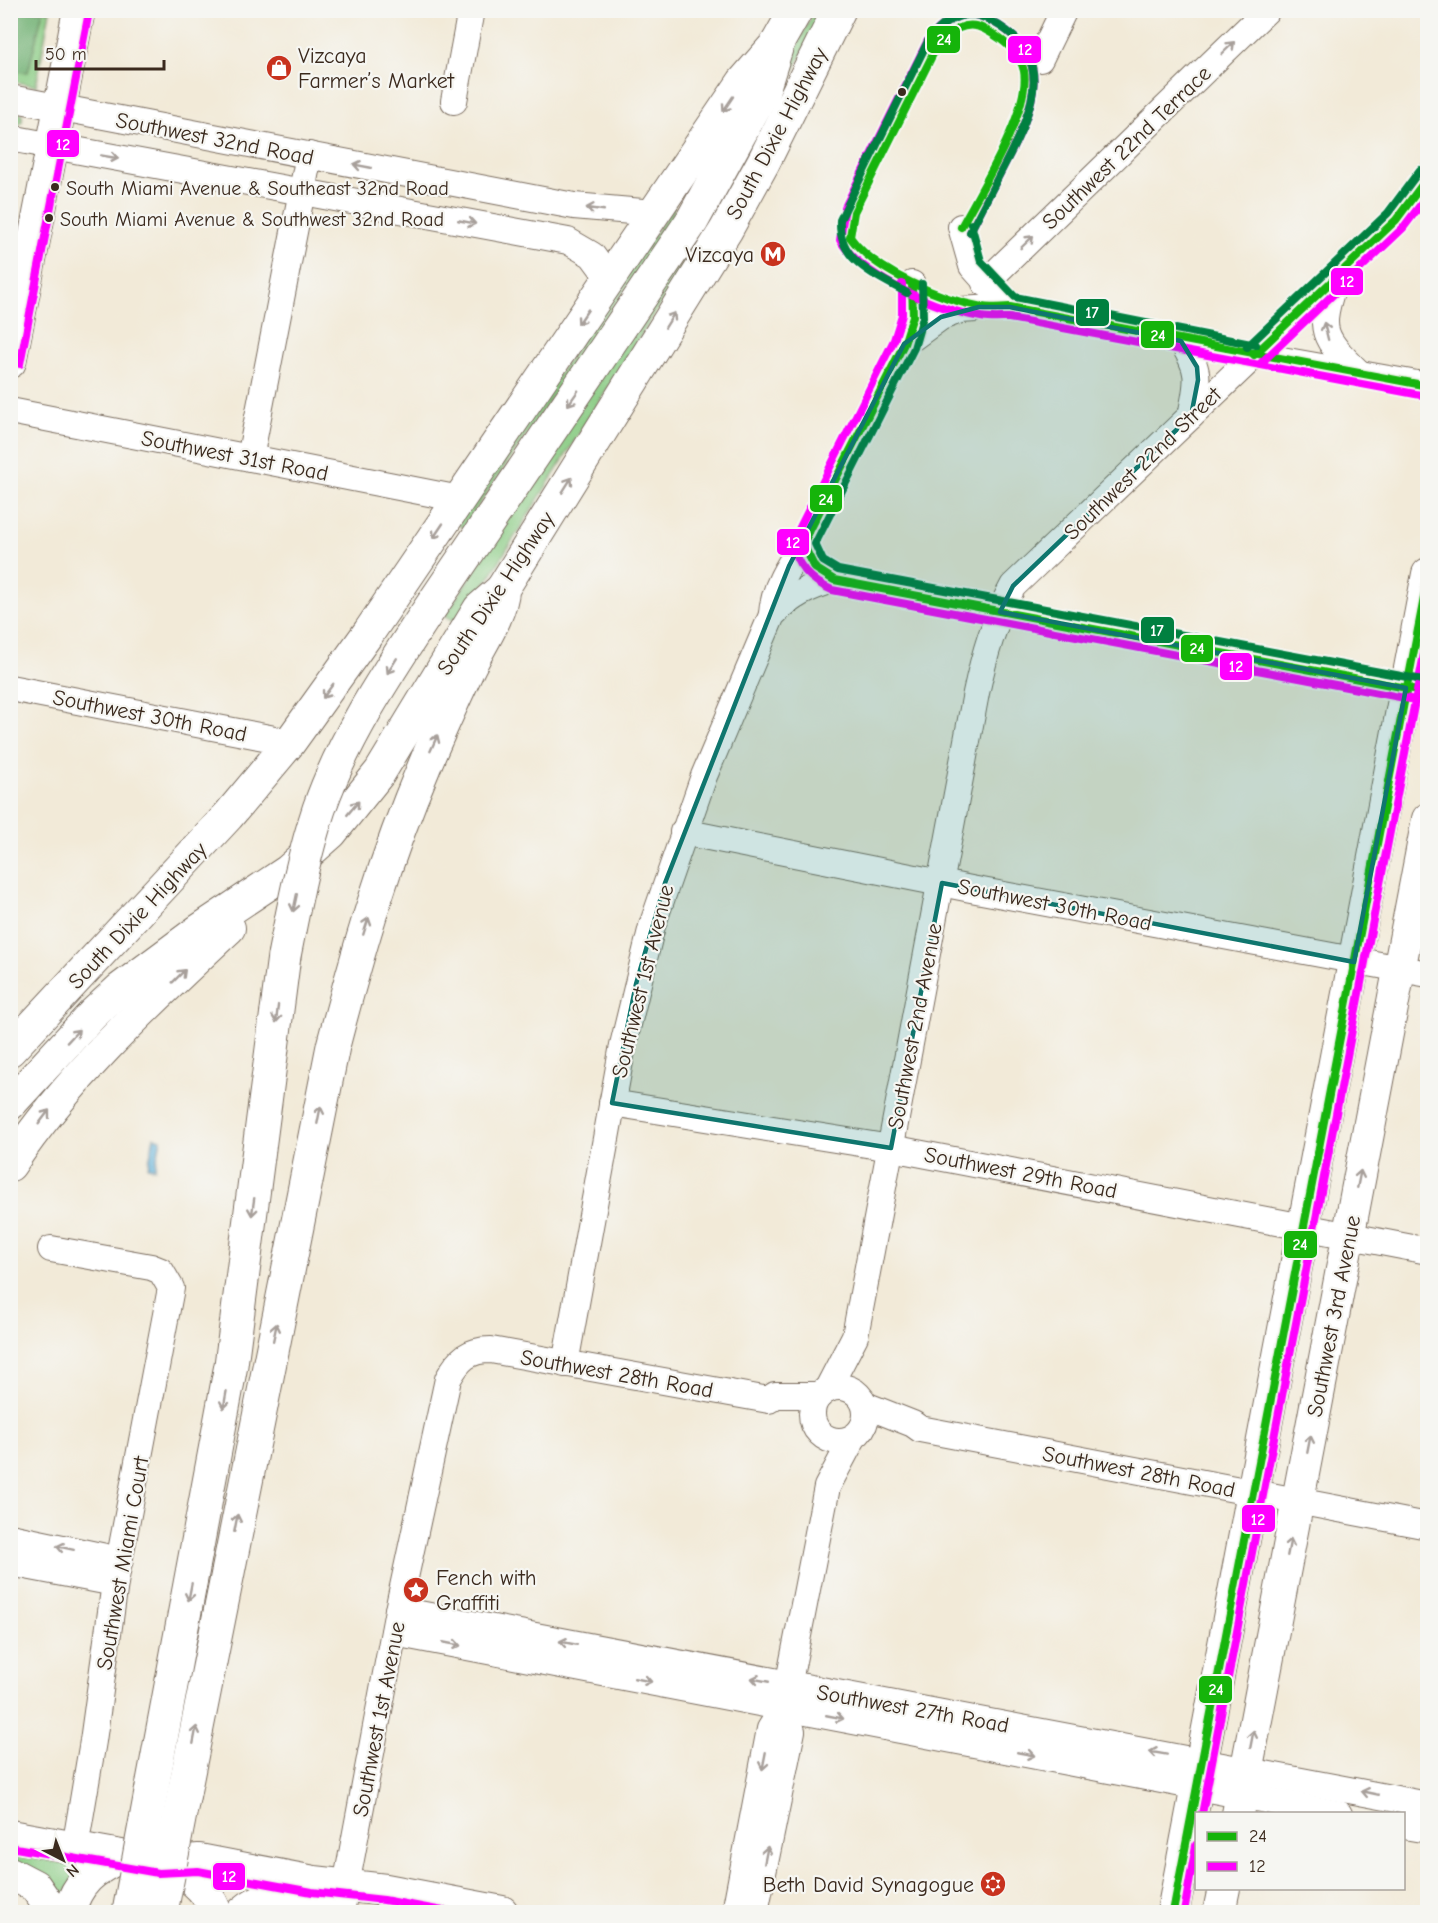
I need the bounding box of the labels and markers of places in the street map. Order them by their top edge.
place label: Vizcaya Farmer’s Market [298,43,455,94]
shop icon: Vizcaya Farmer’s Market [264,53,294,83]
unlabelled marker [896,86,908,98]
place label: South Miami Avenue & Southeast 32nd Road [66,177,449,200]
marker: South Miami Avenue & Southeast 32nd Road [49,181,61,193]
place label: South Miami Avenue & Southwest 32nd Road [60,208,444,231]
marker: South Miami Avenue & Southwest 32nd Road [43,212,55,224]
metro station icon: Vizcaya [758,239,788,269]
place label: Vizcaya [685,242,754,268]
place label: Fench with Graffiti [436,1565,537,1616]
place icon: Fench with Graffiti [401,1575,431,1605]
synagogue icon: Beth David Synagogue [978,1869,1008,1899]
place label: Beth David Synagogue [763,1872,974,1898]

